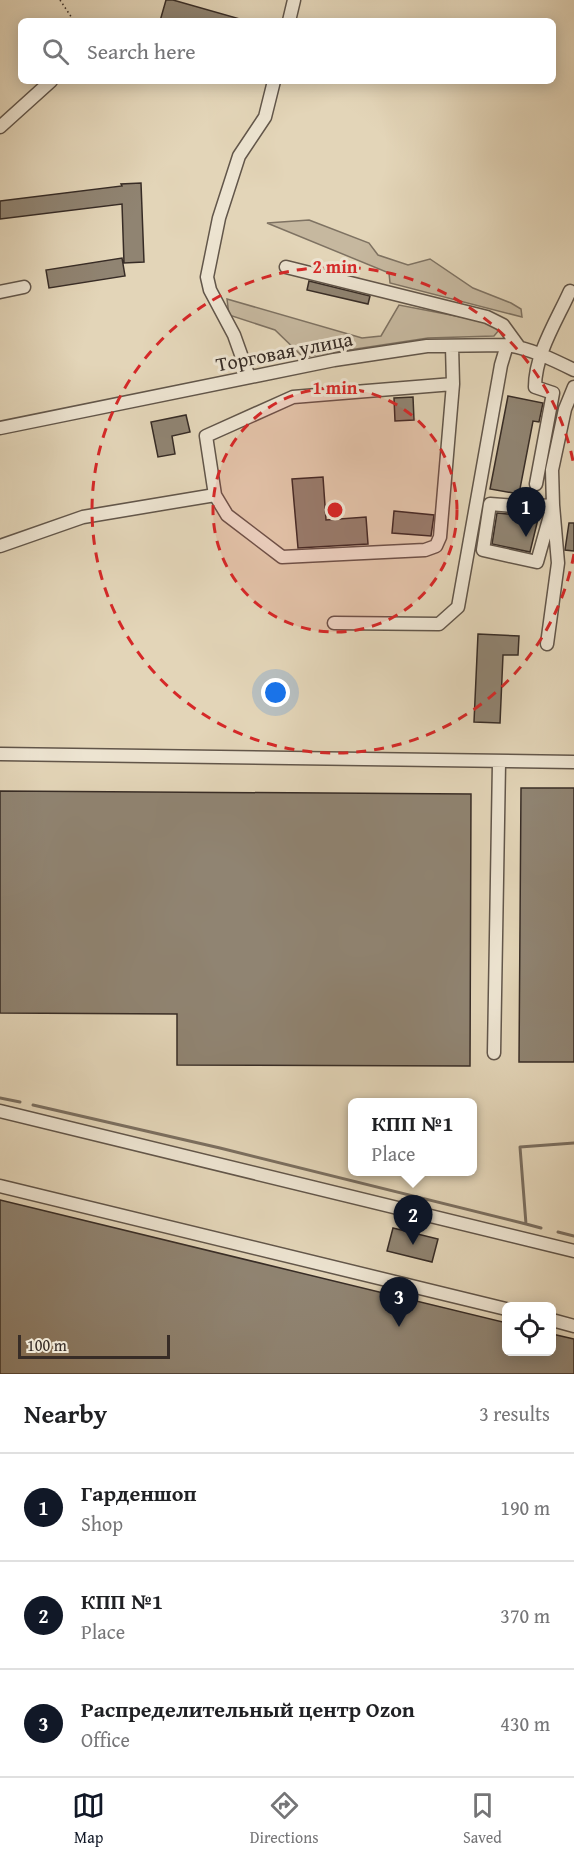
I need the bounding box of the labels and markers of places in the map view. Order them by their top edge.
pin: 1 [506,488,546,537]
centre of rings [325,500,345,520]
pin: 2 [394,1196,432,1245]
pin: 3 [380,1278,418,1327]

